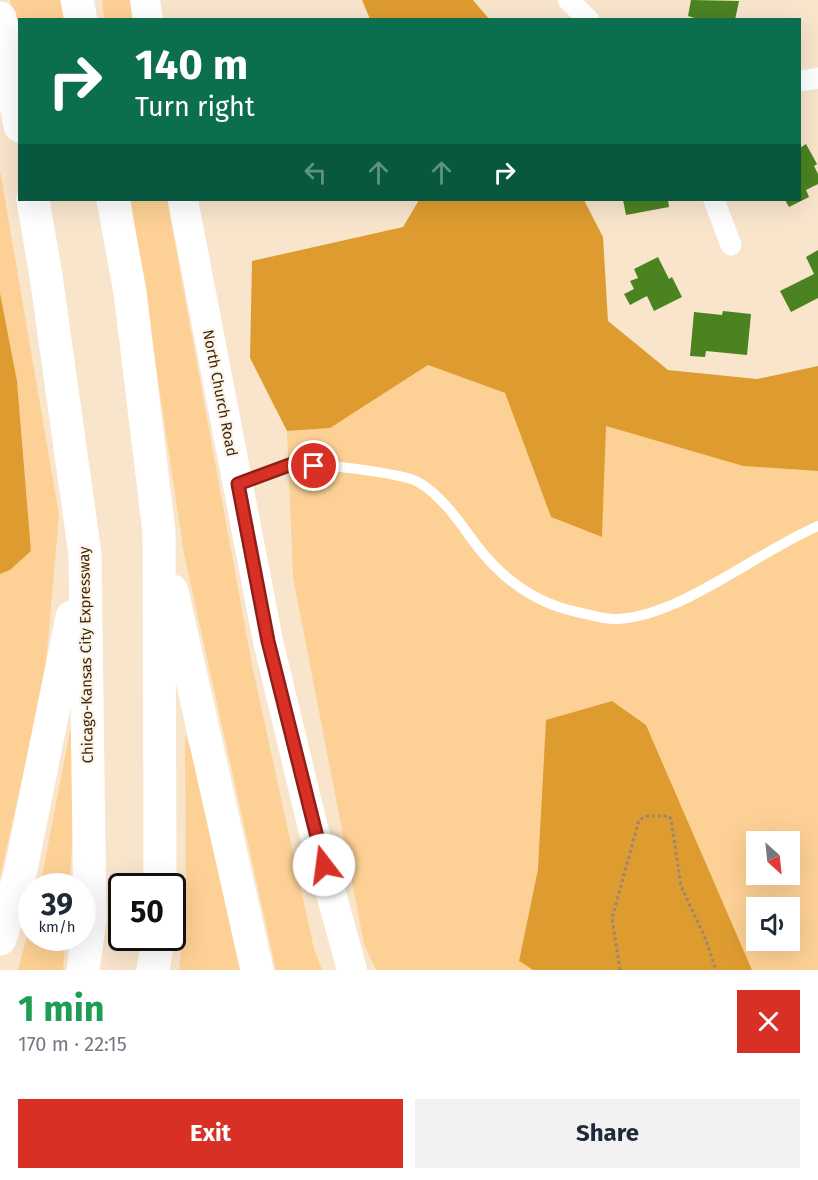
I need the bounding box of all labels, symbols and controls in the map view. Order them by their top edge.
text: 140 m [135,40,248,90]
icon: right [36,42,114,120]
text: Turn right [135,91,255,123]
icon: left [299,156,332,189]
icon: ahead [362,156,395,189]
icon: ahead [425,156,458,189]
icon: right [488,156,521,189]
street label: North Church Road [199,328,241,458]
pin [288,440,339,491]
icon: arrive [297,449,330,482]
street label: Chicago-Kansas City Expressway [75,546,97,764]
north arrow [746,831,800,885]
map controls [746,831,800,951]
position arrow [292,833,356,897]
speed limit sign: 50 [108,873,186,951]
text: 39 [41,887,73,923]
button: sound [746,897,800,951]
text: km/h [38,918,76,936]
text: 1 min [18,987,105,1031]
button: close [737,990,800,1053]
text: 170 m · 22:15 [18,1032,127,1056]
button: Exit [18,1099,403,1168]
button: Share [415,1099,800,1168]

